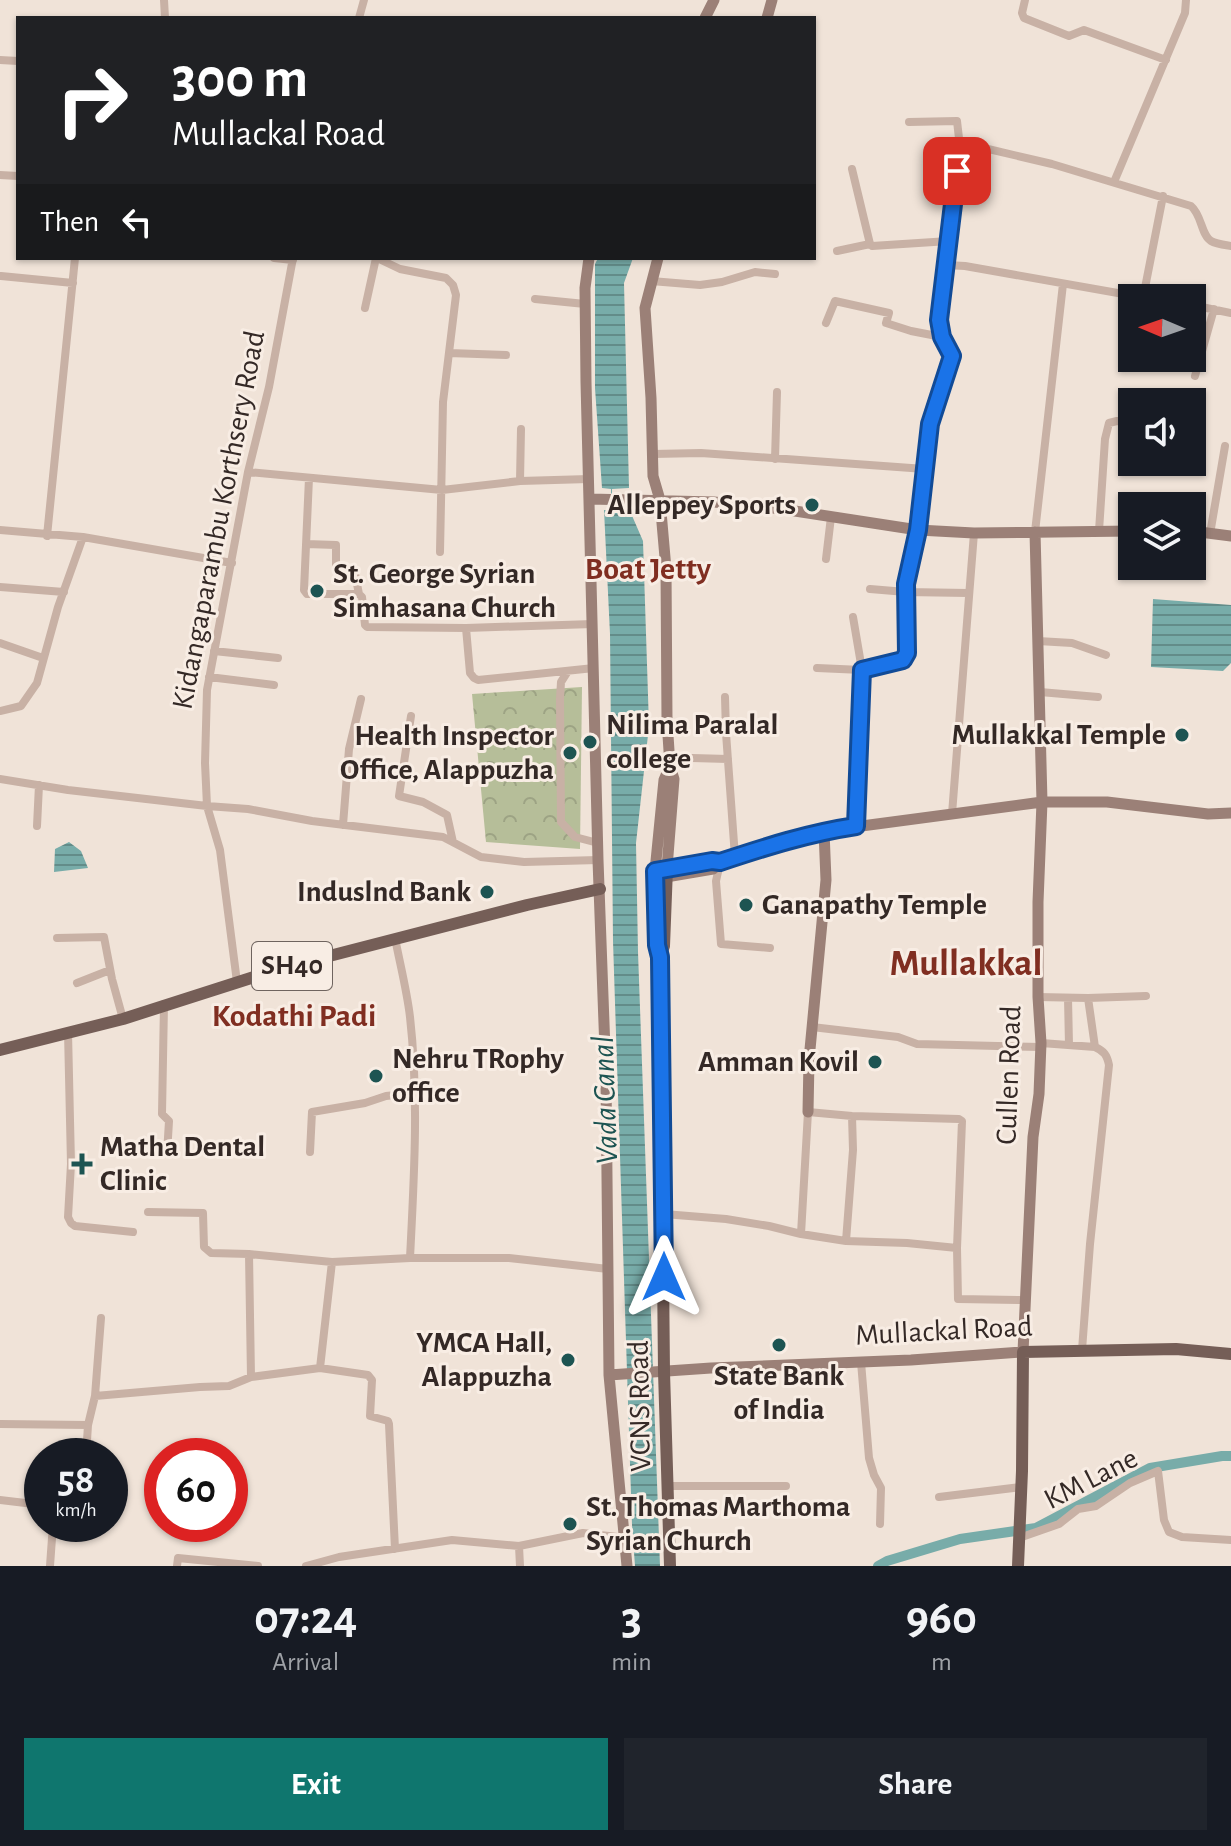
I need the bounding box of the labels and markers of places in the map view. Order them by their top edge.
pin [923,137,991,205]
place label: Alleppey Sports [607,490,796,520]
marker: Alleppey Sports [803,496,821,514]
place label: St. George Syrian Simhasana Church [333,559,556,623]
marker: St. George Syrian Simhasana Church [308,582,326,600]
place label: Nilima Paralal college [606,710,779,774]
place label: Mullakkal Temple [951,720,1166,750]
place label: Health Inspector Office, Alappuzha [340,721,555,785]
marker: Mullakkal Temple [1173,726,1191,744]
marker: Nilima Paralal college [581,733,599,751]
marker: Health Inspector Office, Alappuzha [561,744,579,762]
place label: Induslnd Bank [297,877,471,907]
marker: Induslnd Bank [478,883,496,901]
place label: Ganapathy Temple [762,890,987,920]
marker: Ganapathy Temple [737,896,755,914]
place label: Nehru TRophy office [392,1044,564,1108]
place label: Amman Kovil [698,1047,859,1077]
marker: Amman Kovil [866,1053,884,1071]
marker: Nehru TRophy office [367,1067,385,1085]
place label: Matha Dental Clinic [100,1132,265,1196]
marker: Matha Dental Clinic [71,1153,93,1175]
place label: YMCA Hall, Alappuzha [416,1328,552,1392]
marker: State Bank of India [770,1336,788,1354]
marker: YMCA Hall, Alappuzha [559,1351,577,1369]
place label: State Bank of India [714,1361,844,1425]
place label: St. Thomas Marthoma Syrian Church [586,1492,850,1556]
marker: St. Thomas Marthoma Syrian Church [561,1515,579,1533]

